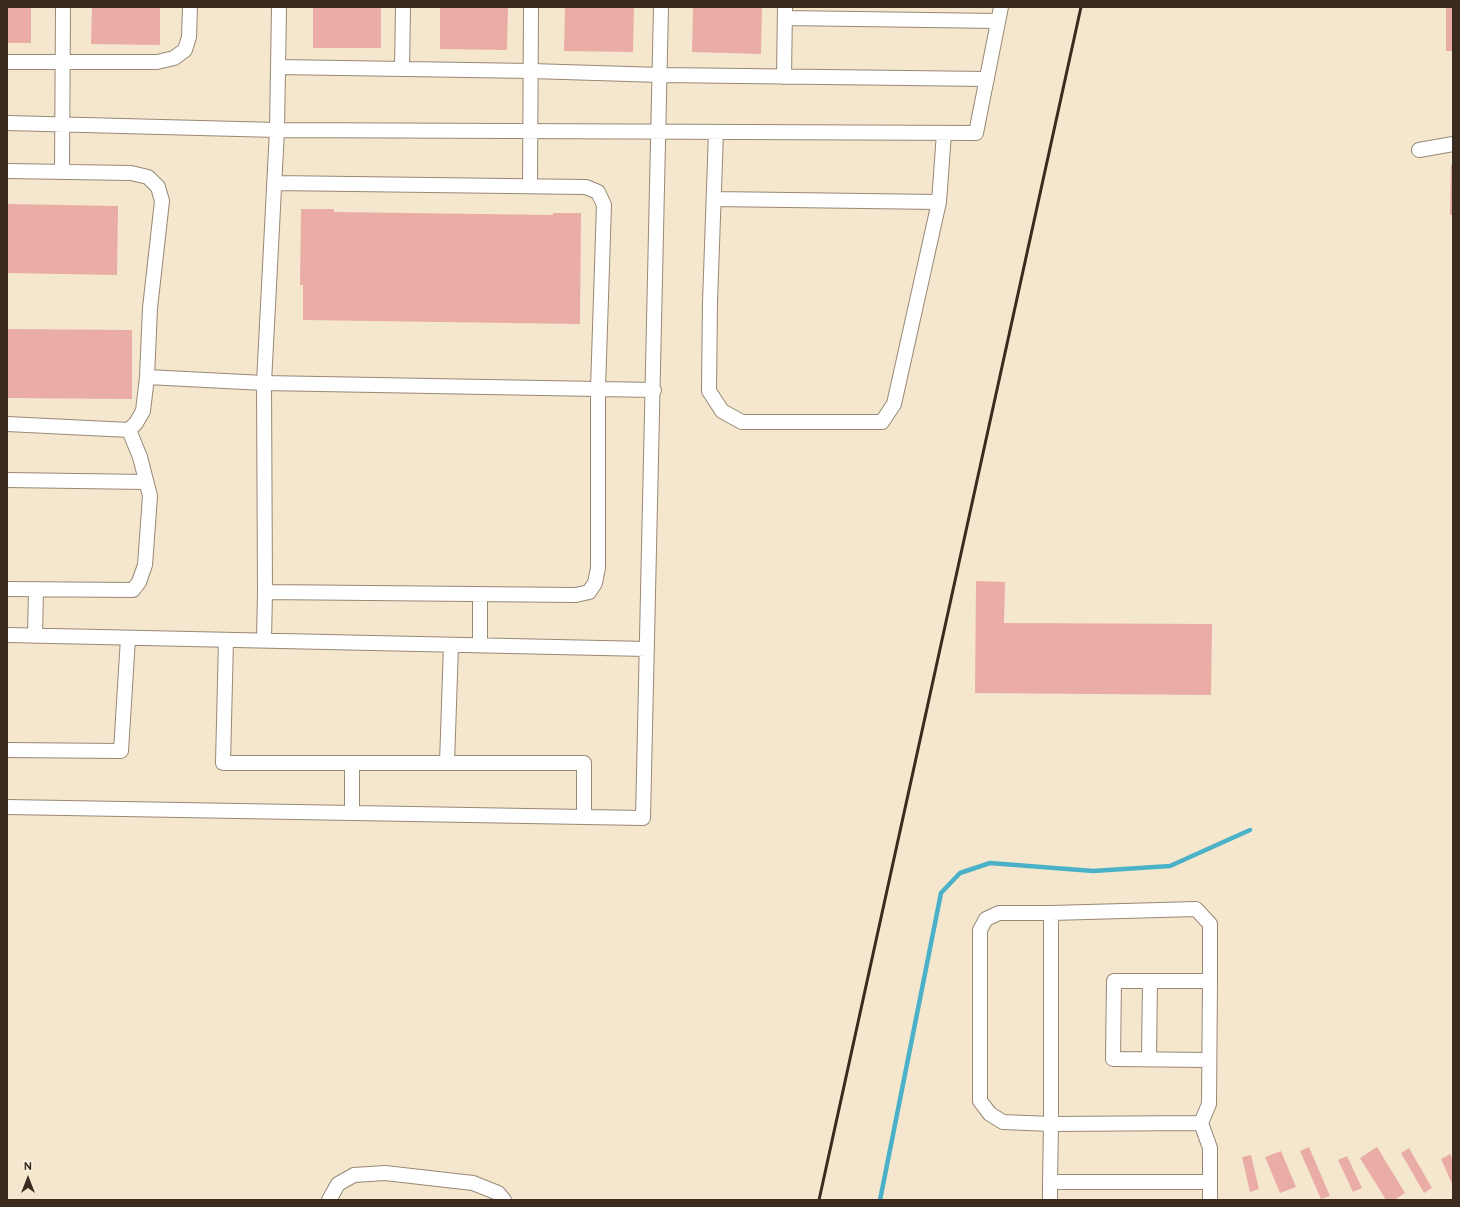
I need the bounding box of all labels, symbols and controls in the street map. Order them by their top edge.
north arrow [8,1159,48,1199]
text: N [24,1160,32,1173]

